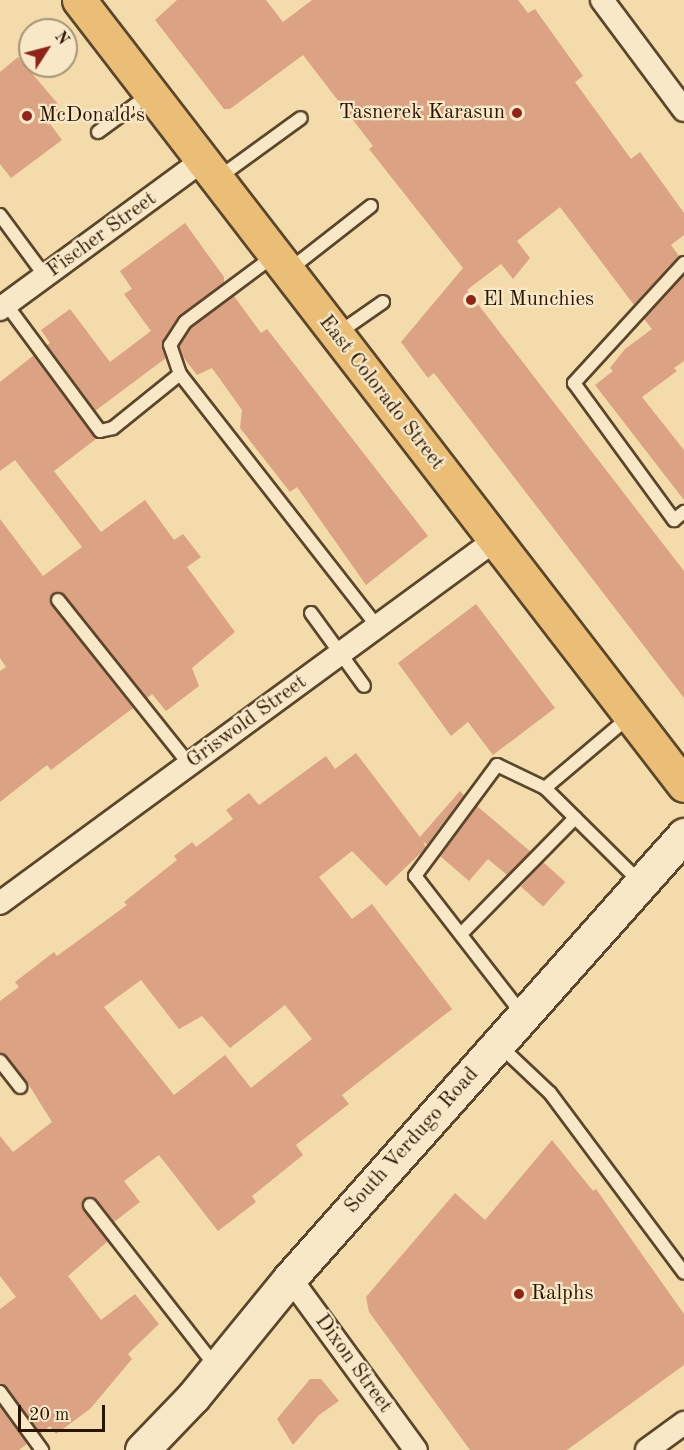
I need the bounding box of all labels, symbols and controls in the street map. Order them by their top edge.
north arrow [18,18,78,78]
text: N [51,29,71,48]
place label: Tasnerek Karasun [339,100,505,126]
place label: McDonald's [39,103,145,129]
marker: Tasnerek Karasun [510,106,524,120]
marker: McDonald's [20,109,34,123]
street label: Fischer Street [42,187,162,283]
place label: El Munchies [483,287,594,313]
marker: El Munchies [464,293,478,307]
street label: East Colorado Street [313,311,449,475]
street label: Griswold Street [182,670,312,774]
street label: South Verdugo Road [340,1063,484,1219]
place label: Ralphs [531,1281,593,1307]
marker: Ralphs [512,1287,526,1301]
street label: Dixon Street [309,1310,397,1418]
scale bar [21,1393,108,1431]
text: 20 m [29,1406,69,1424]

